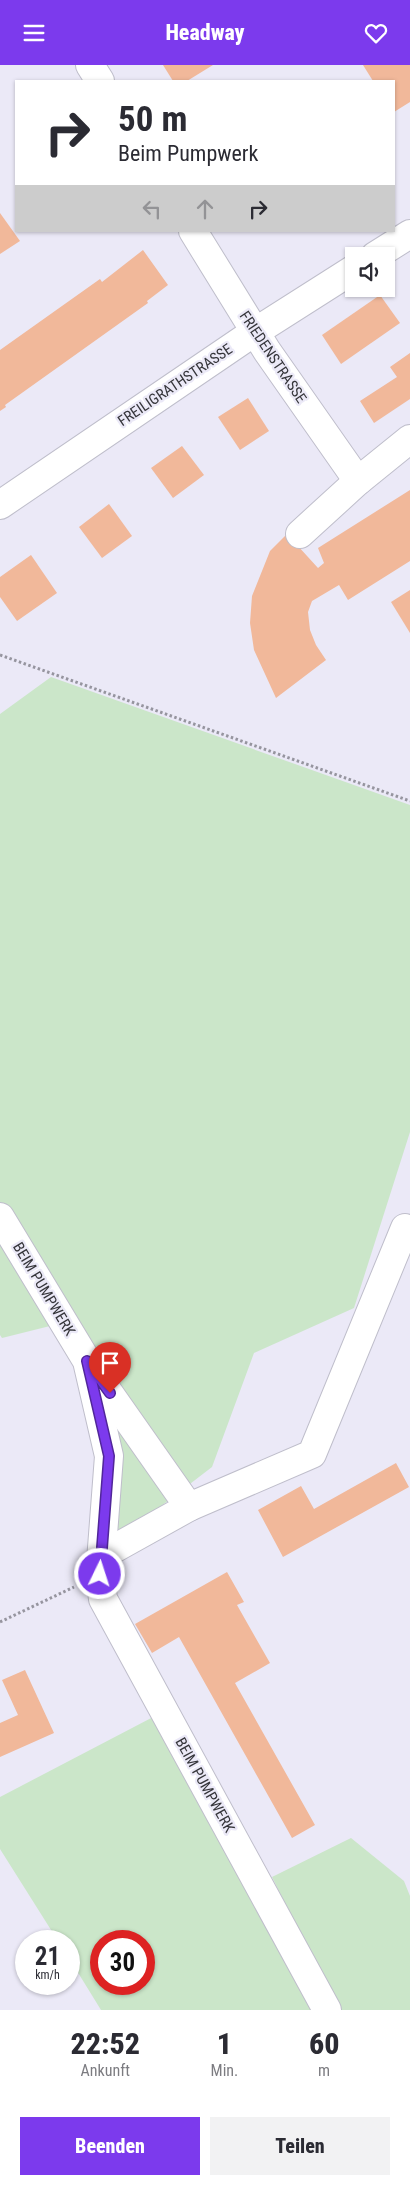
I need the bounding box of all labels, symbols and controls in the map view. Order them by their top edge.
icon: menu [20,19,48,47]
icon: heart [362,19,390,47]
text: Headway [165,20,245,45]
text: 50 m [118,99,187,140]
icon: right [35,100,100,165]
text: Beim Pumpwerk [118,141,258,166]
icon: left [138,195,166,223]
icon: ahead [191,195,219,223]
icon: right [244,195,272,223]
map controls [345,247,395,297]
button: sound [345,247,395,297]
street label: FRIEDENSTRASSE [236,308,310,406]
street label: FREILIGRATHSTRASSE [114,340,236,430]
street label: BEIM PUMPWERK [9,1239,79,1340]
pin [89,1342,131,1393]
icon: arrive [96,1349,124,1377]
position arrow [73,1547,125,1599]
street label: BEIM PUMPWERK [172,1734,239,1836]
speed limit sign: 30 [90,1930,155,1995]
text: 21 [35,1942,60,1971]
text: km/h [35,1968,60,1982]
text: 22:52 [71,2026,140,2061]
text: 1 [217,2026,232,2061]
text: 60 [309,2026,339,2061]
text: Ankunft [81,2061,130,2080]
text: Min. [211,2061,238,2080]
text: m [318,2061,330,2080]
button: Beenden [20,2117,200,2175]
button: Teilen [210,2117,390,2175]

